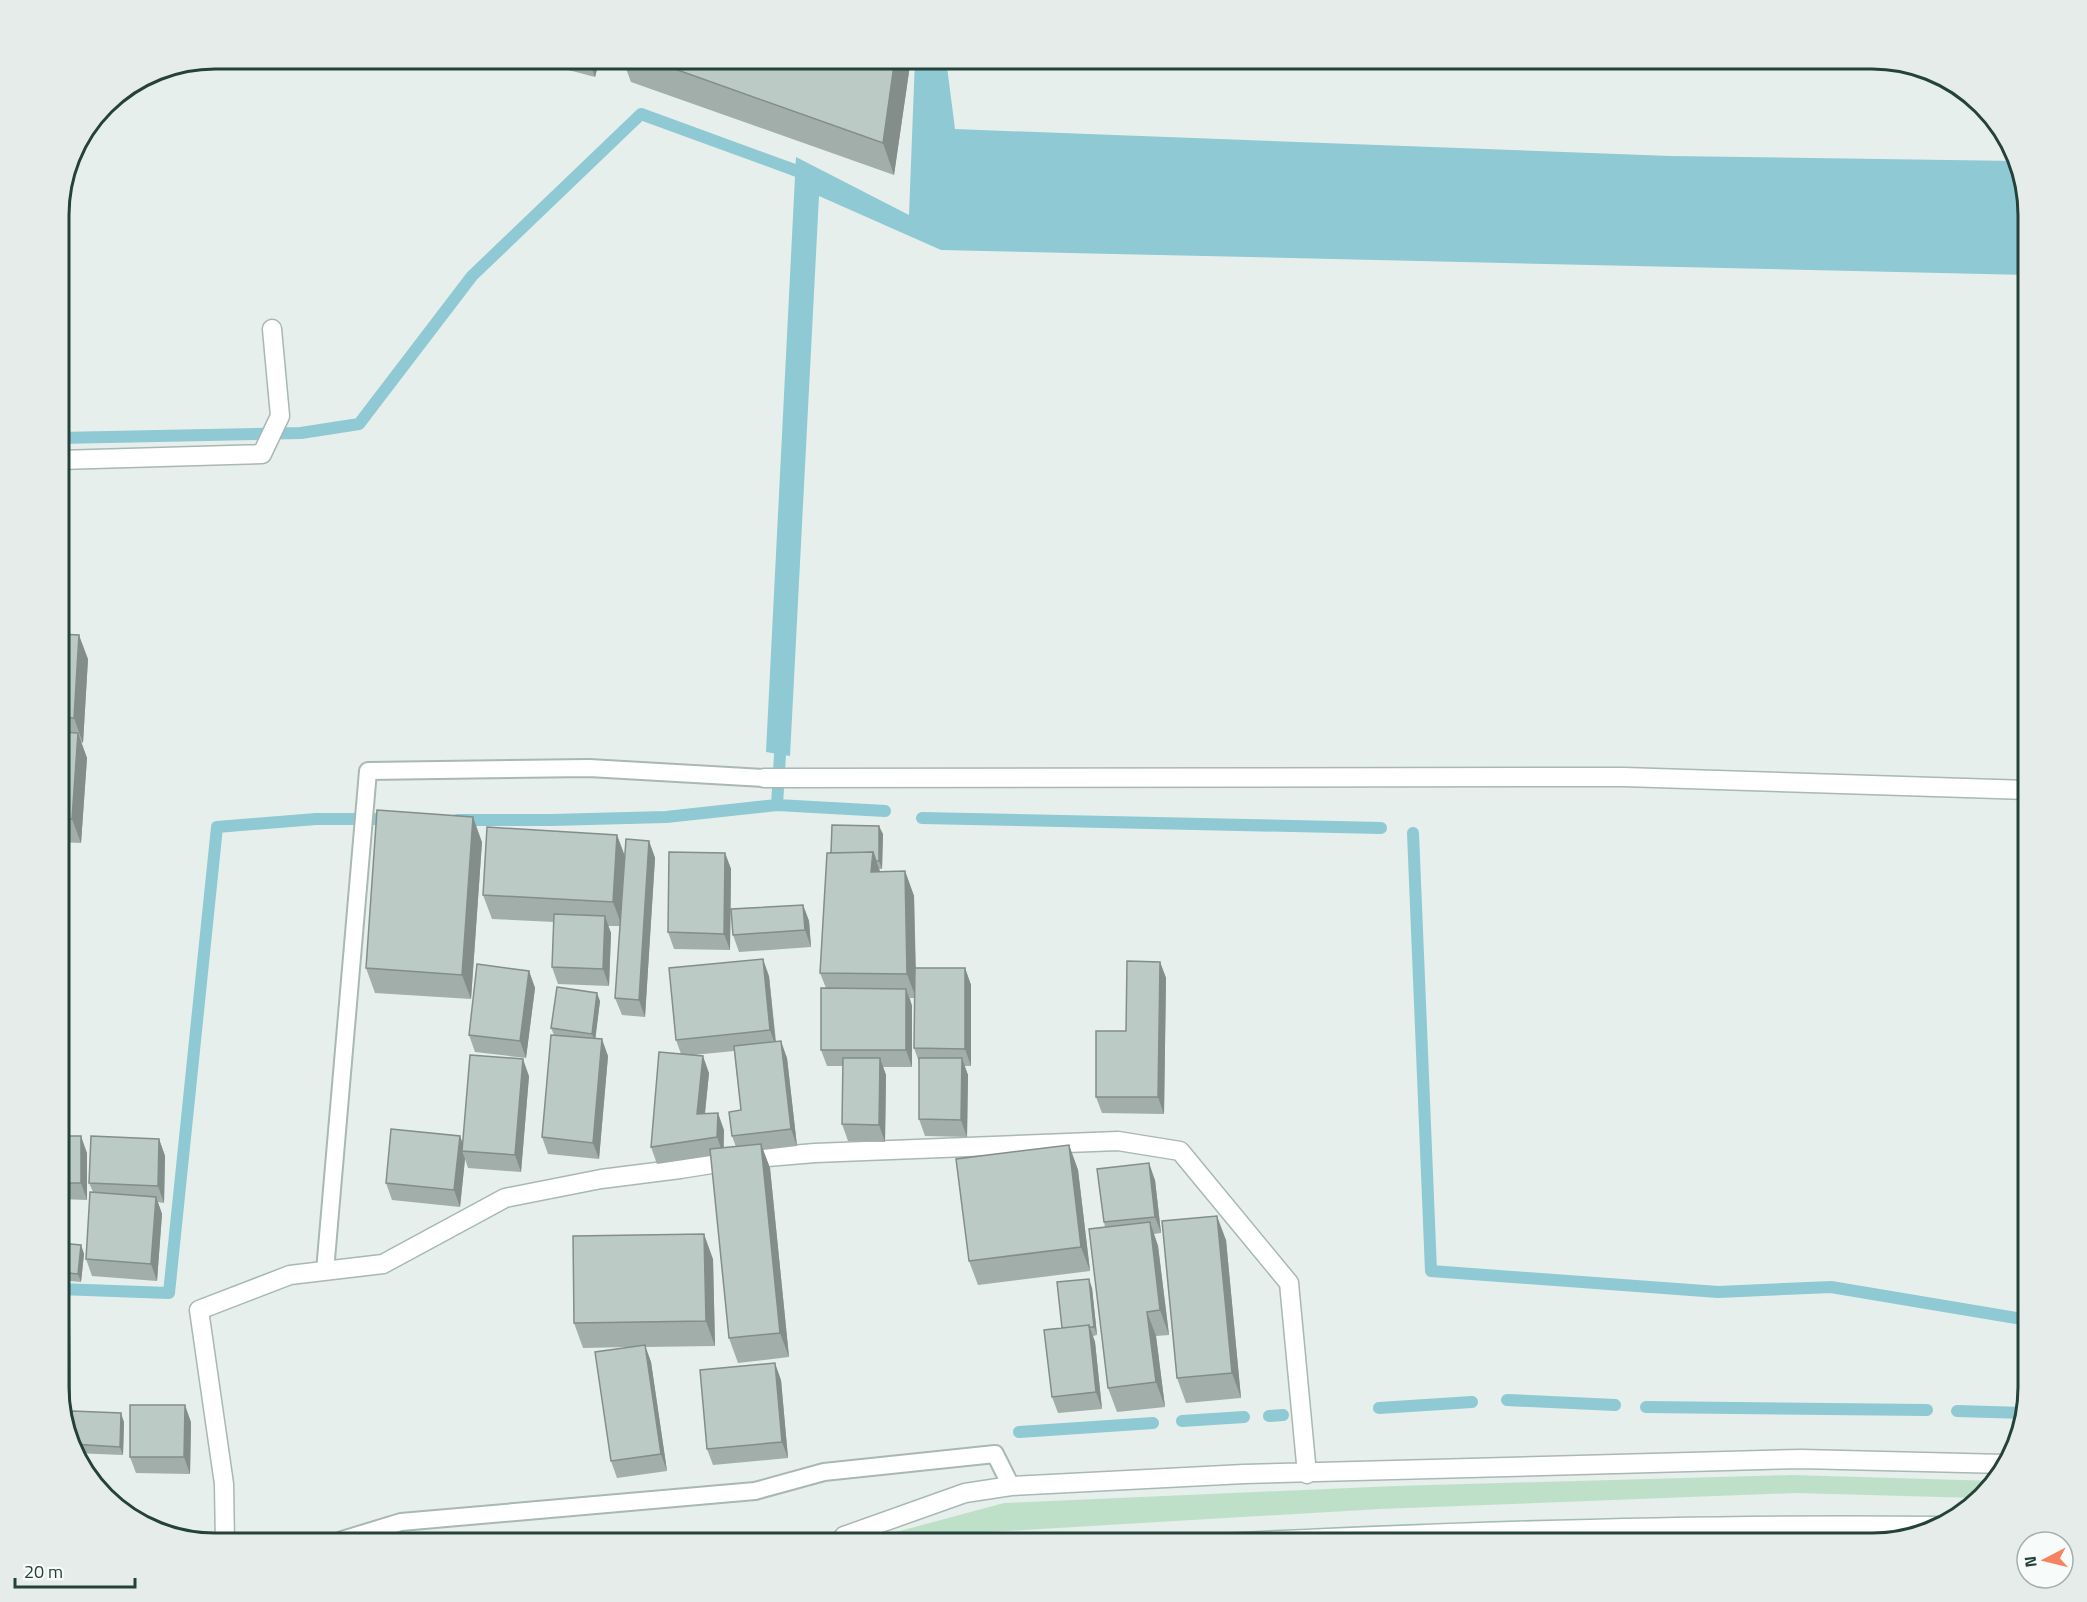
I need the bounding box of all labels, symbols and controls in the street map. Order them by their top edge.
north arrow [2015,1530,2075,1590]
scale bar [15,1551,135,1589]
text: N [2018,1555,2043,1569]
text: 20 m [24,1558,63,1585]

